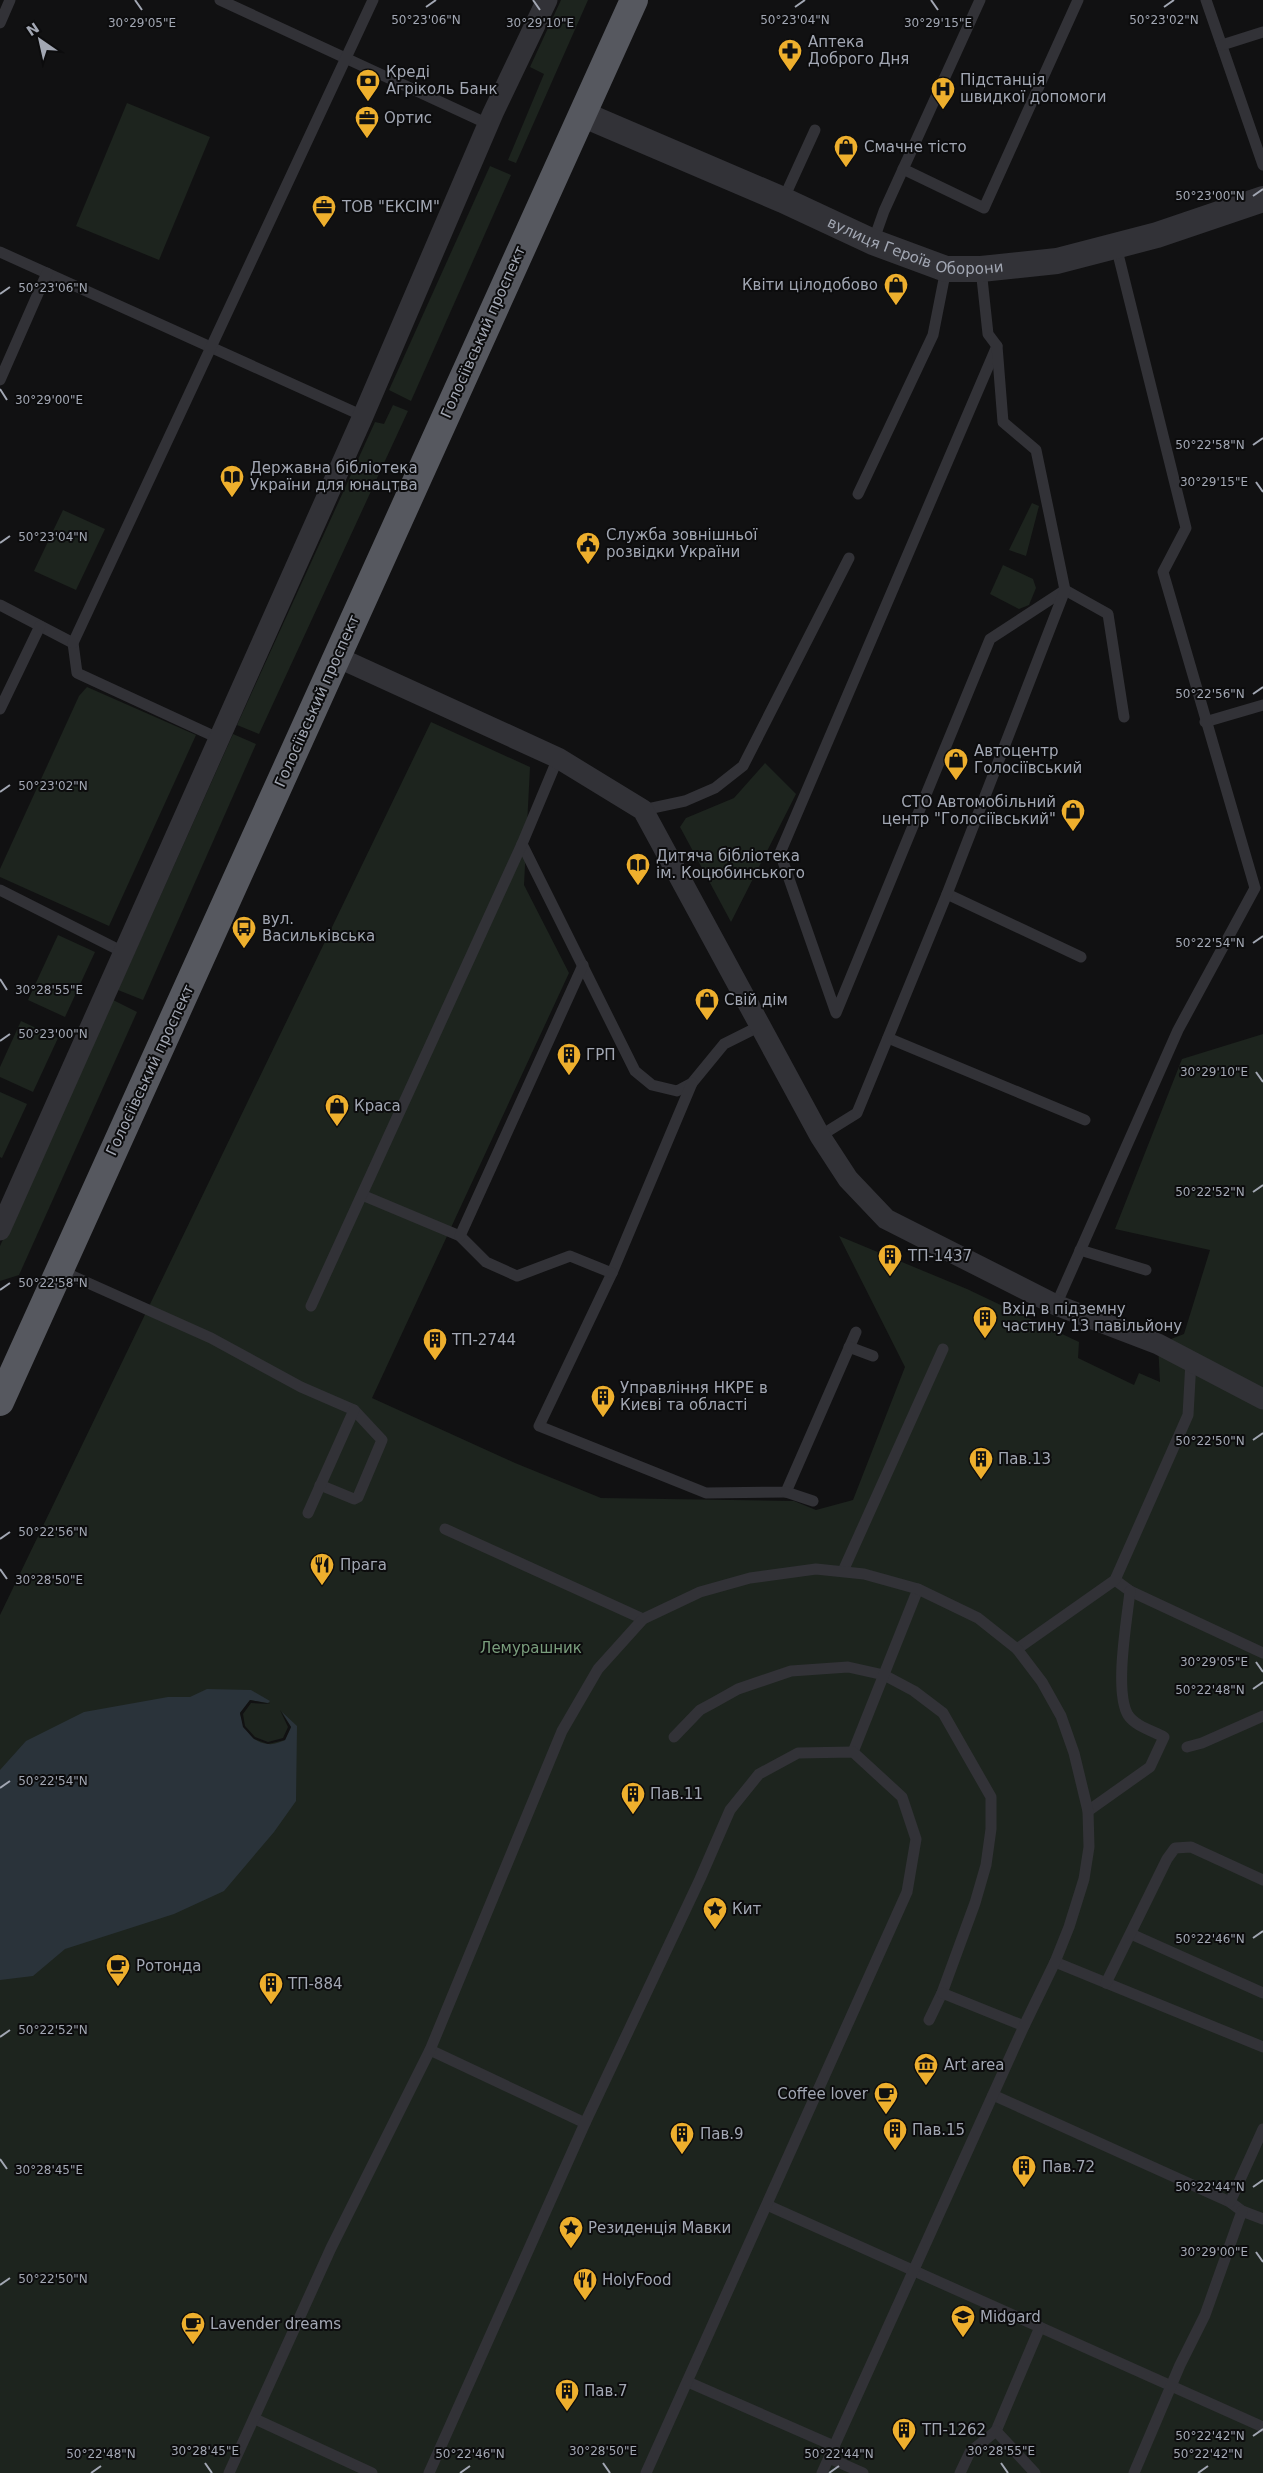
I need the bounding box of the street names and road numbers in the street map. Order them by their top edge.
street label: вулиця Героїв Оборони [825,213,1004,278]
street label: Голосіївський проспект [437,243,529,421]
street label: Голосіївський проспект [271,612,363,790]
street label: Голосіївський проспект [102,981,198,1158]

